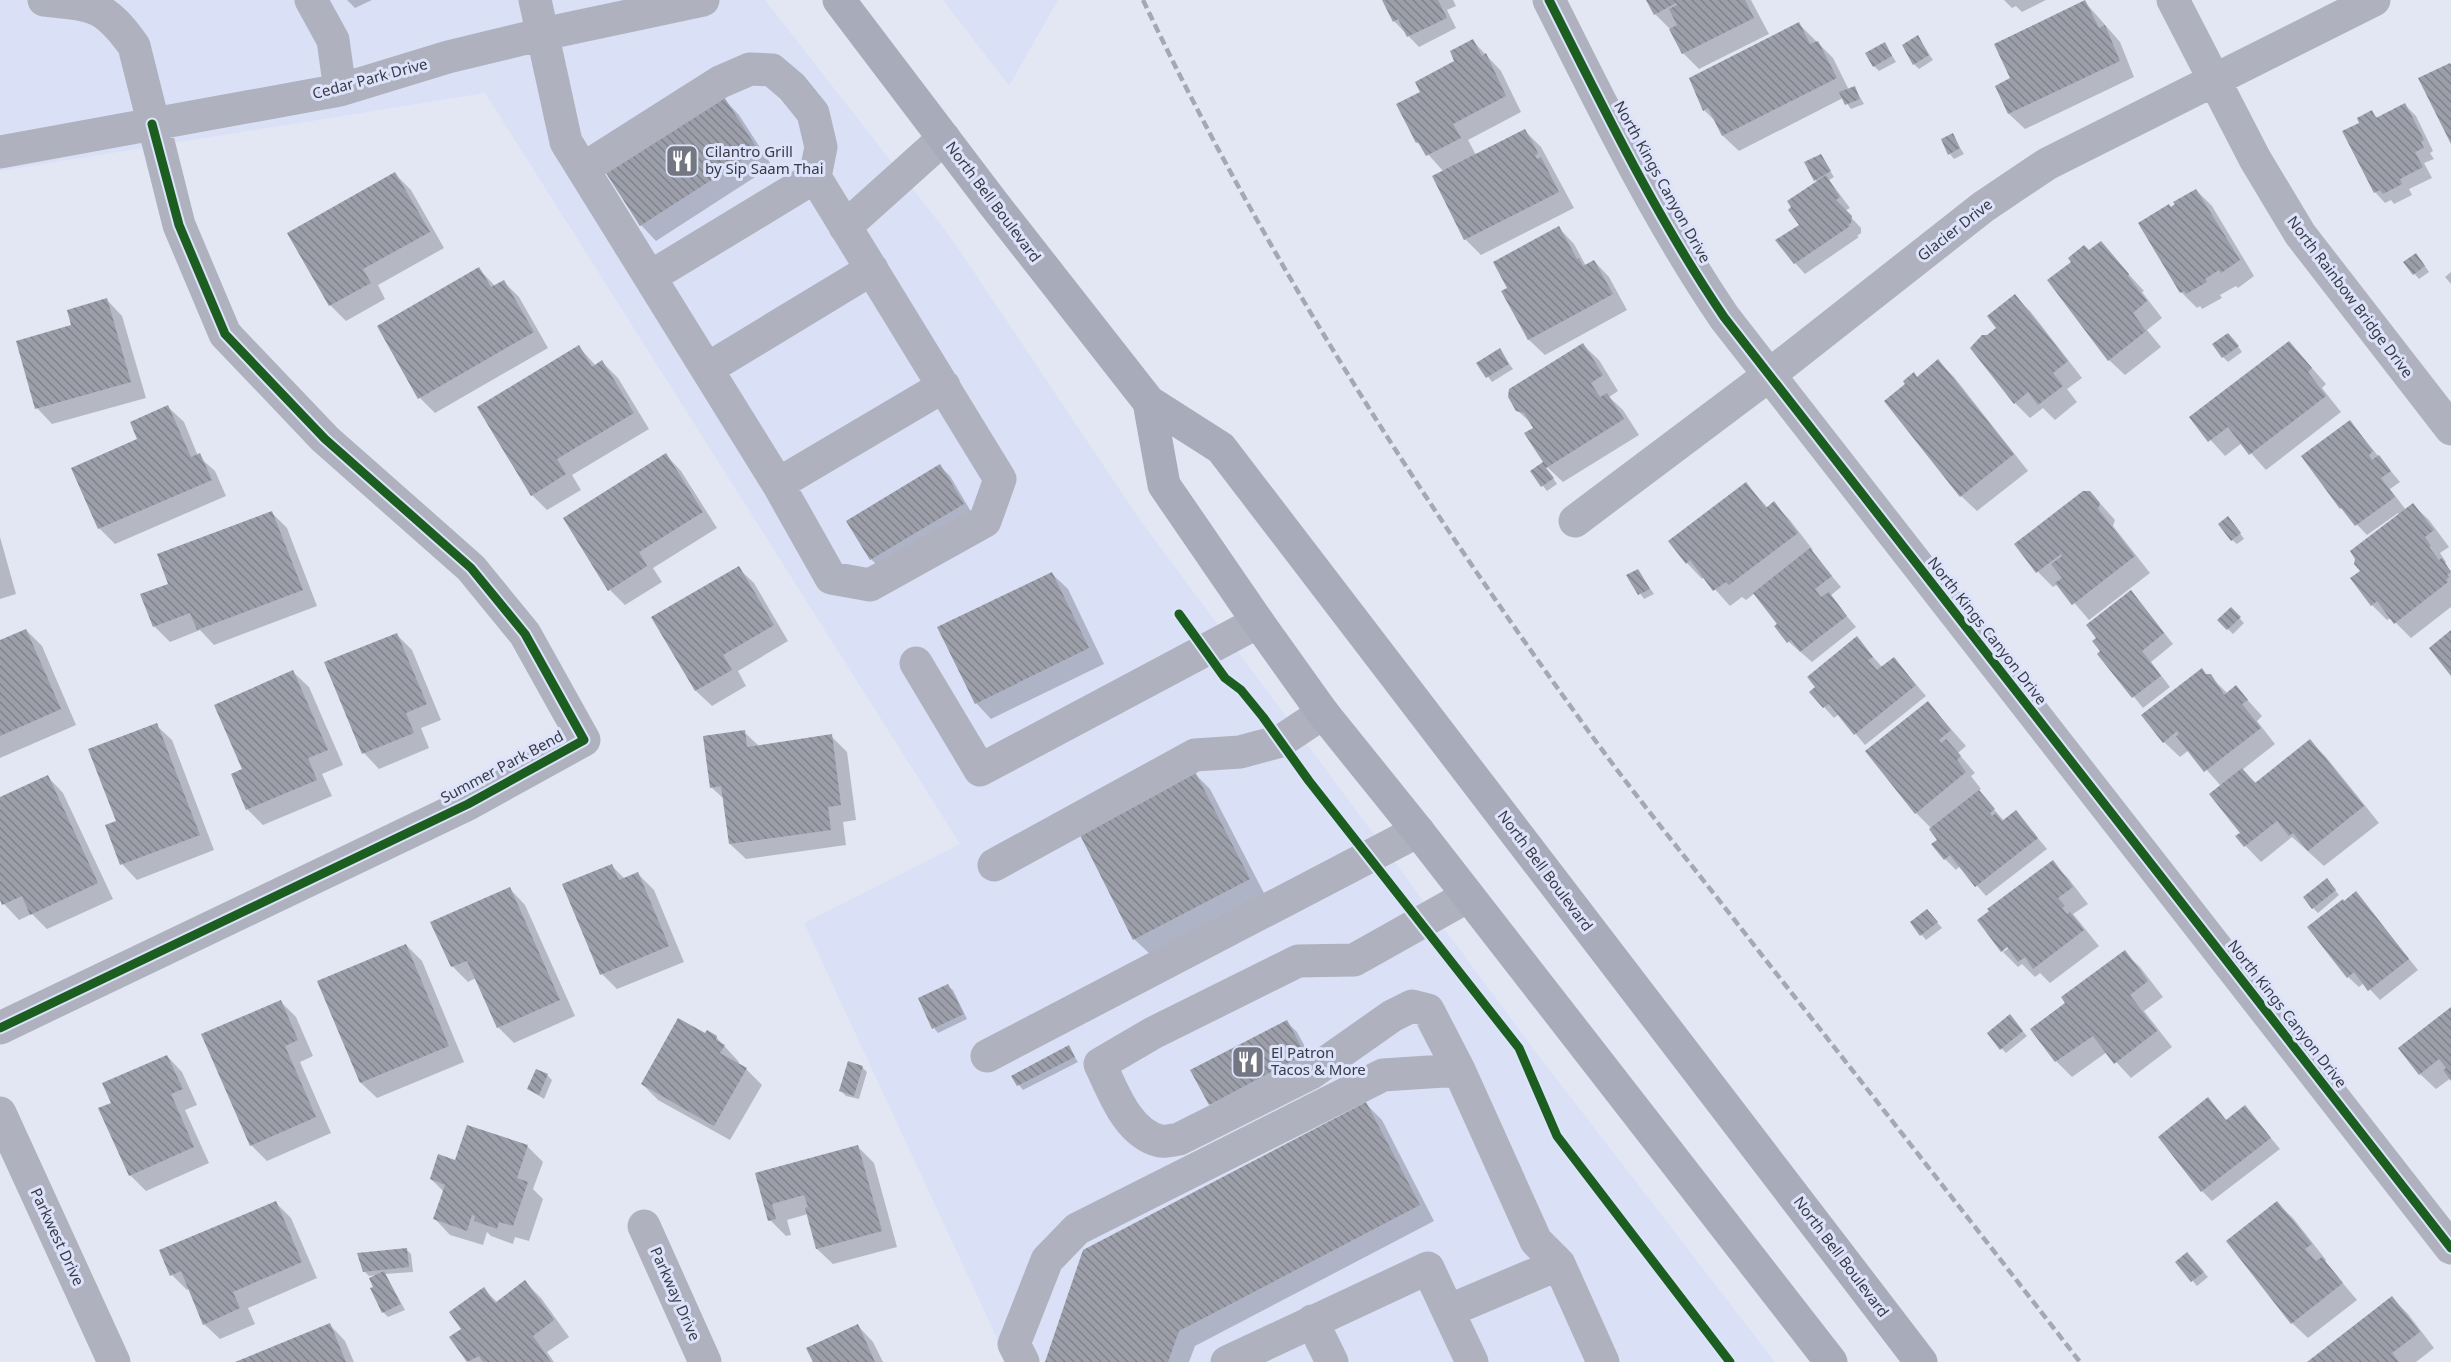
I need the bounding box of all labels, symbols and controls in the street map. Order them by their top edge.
street label: Cedar Park Drive [310,53,430,103]
street label: North Kings Canyon Drive [1610,97,1716,266]
street label: North Bell Boulevard [942,137,1046,266]
place label: Cilantro Grill by Sip Saam Thai [705,141,824,178]
restaurant icon: Cilantro Grill by Sip Saam Thai [664,143,700,179]
street label: Glacier Drive [1913,194,1996,265]
street label: North Rainbow Bridge Drive [2283,211,2418,381]
street label: North Kings Canyon Drive [1924,552,2052,708]
street label: Summer Park Bend [437,725,566,807]
street label: North Bell Boulevard [1494,806,1598,935]
street label: North Kings Canyon Drive [2224,935,2352,1091]
place label: El Patron Tacos & More [1271,1042,1366,1079]
restaurant icon: El Patron Tacos & More [1230,1044,1266,1080]
street label: Parkwest Drive [27,1185,89,1289]
street label: North Bell Boulevard [1790,1192,1894,1321]
street label: Parkway Drive [646,1244,705,1344]

